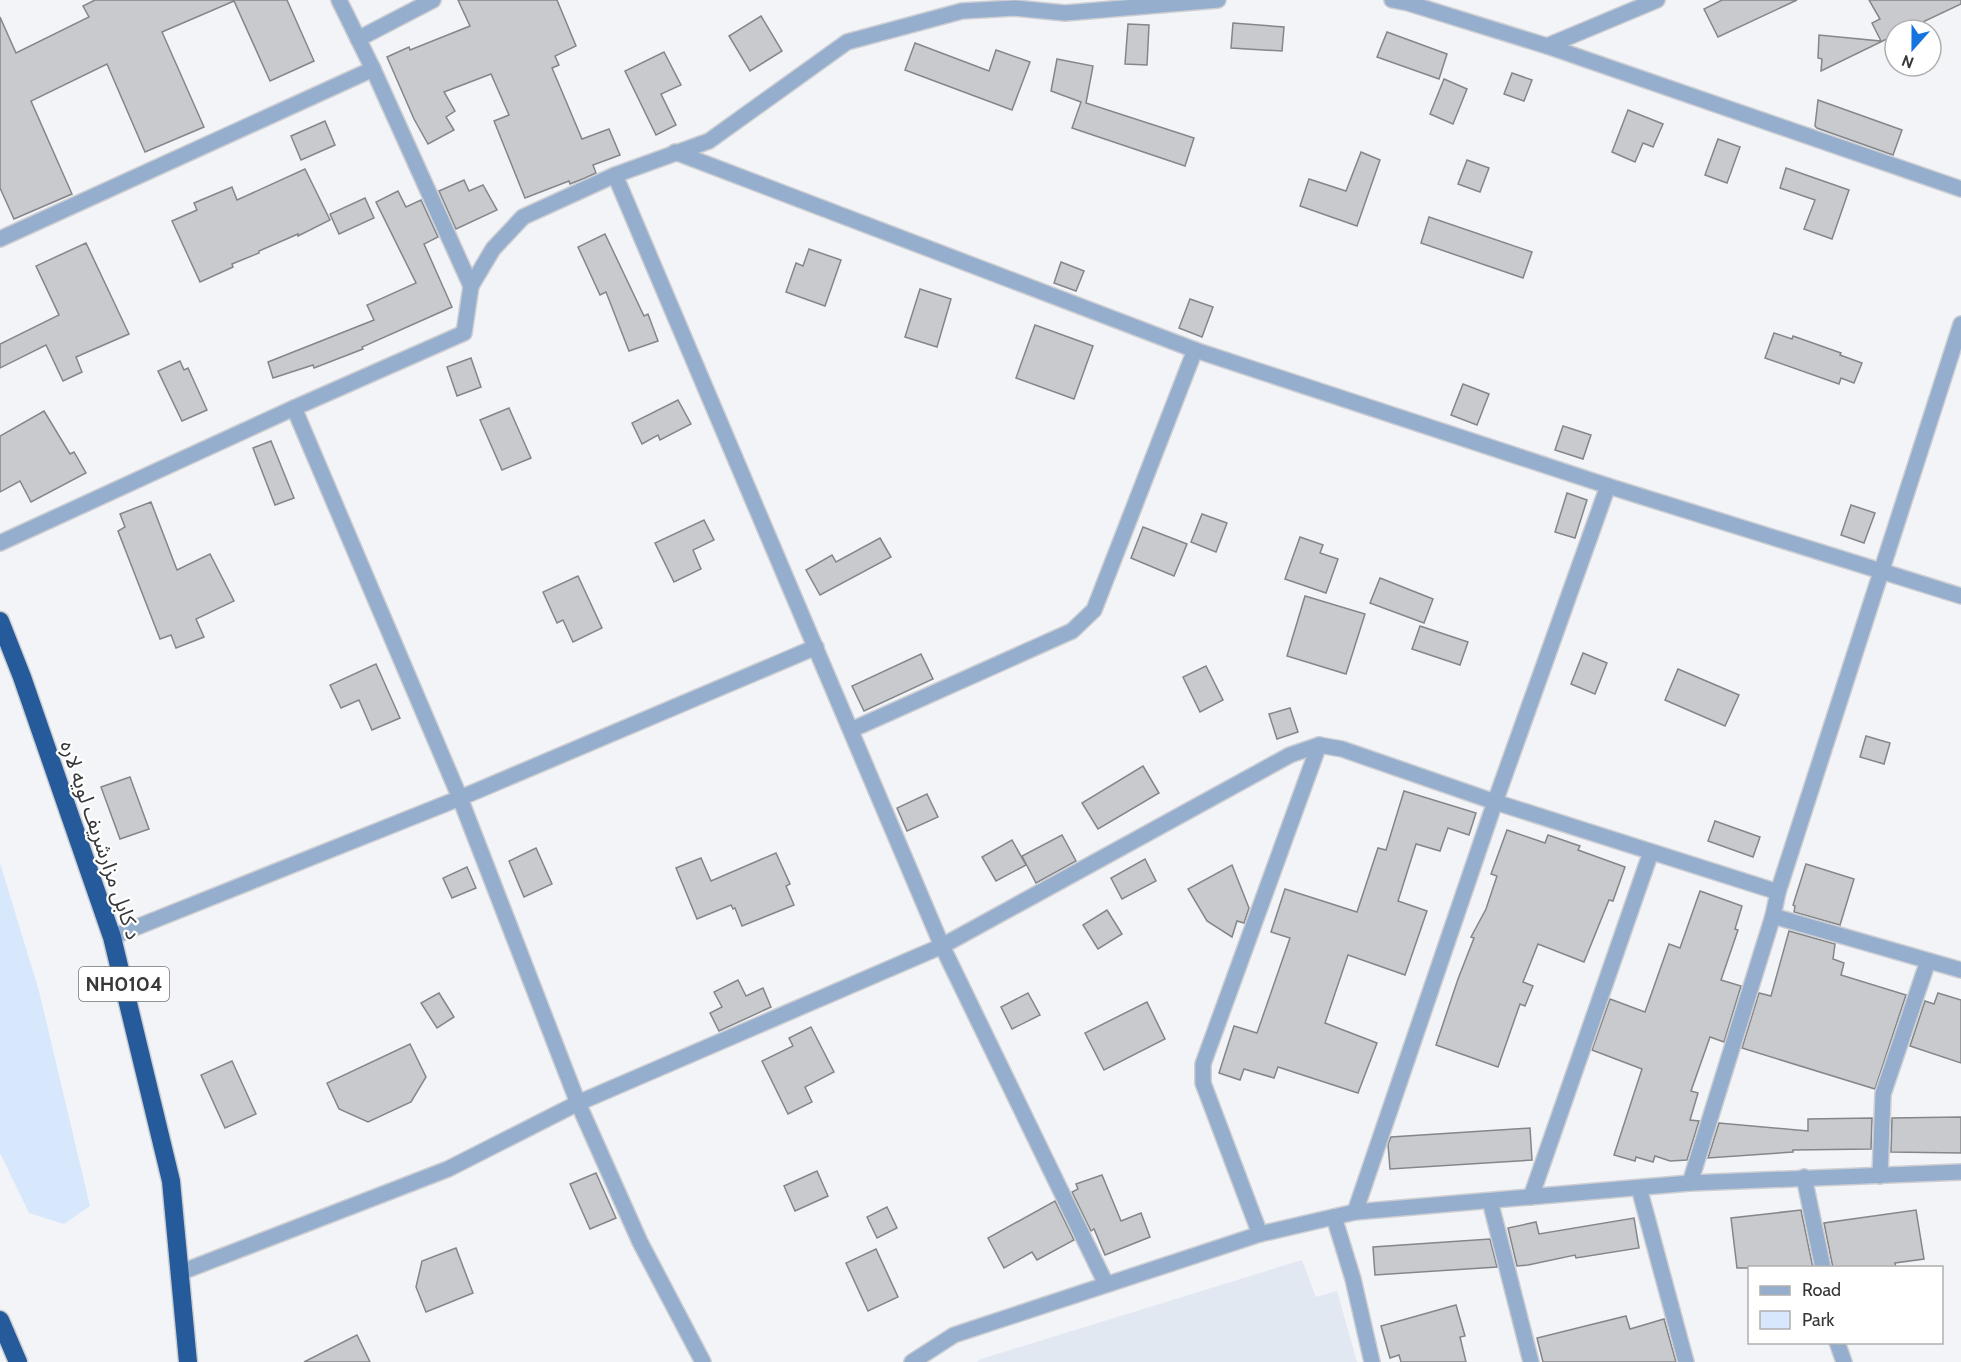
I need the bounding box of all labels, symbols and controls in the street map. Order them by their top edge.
north arrow [1883,18,1943,78]
text: N [1899,51,1916,72]
street label: د کابل مزارشریف لویه لاره [55,737,147,943]
road number: NH0104 [79,967,169,1001]
legend [1748,1266,1943,1344]
text: Road [1802,1279,1841,1301]
text: Park [1802,1309,1835,1331]

